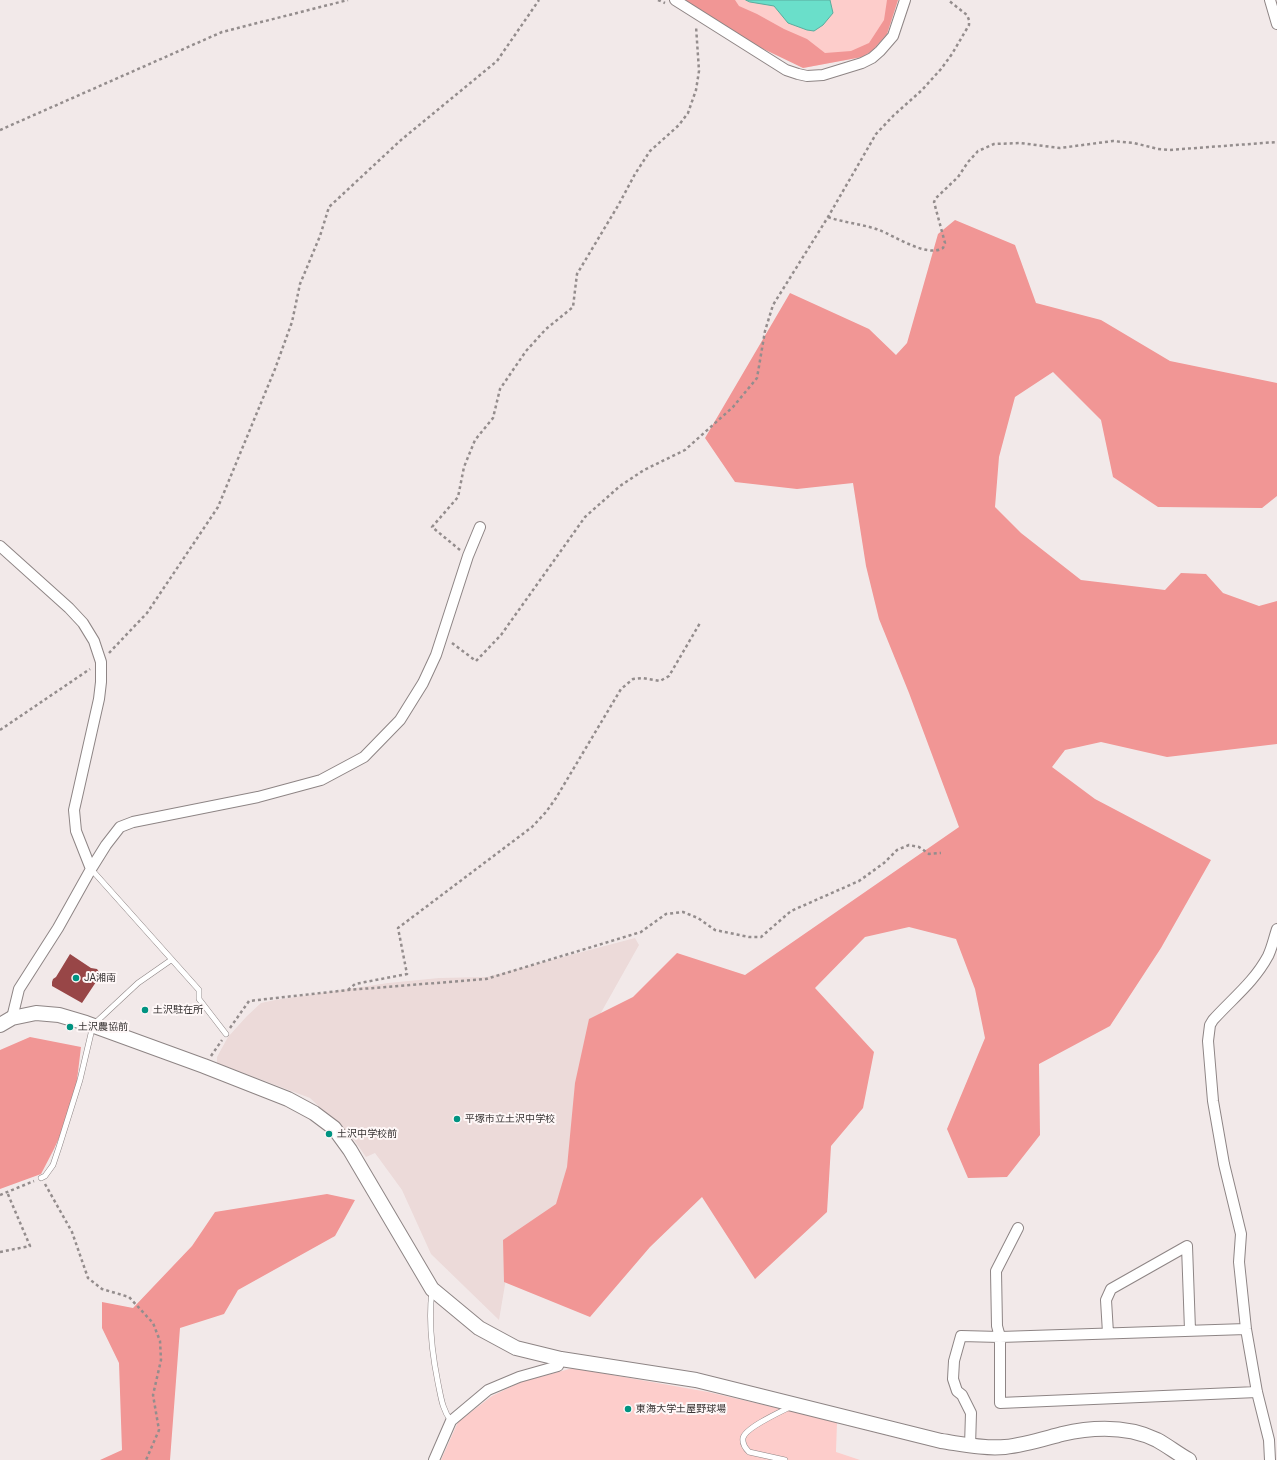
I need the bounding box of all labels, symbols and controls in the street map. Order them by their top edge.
place label: JA湘南 [84,972,116,984]
marker: JA湘南 [71,973,81,983]
place label: 土沢駐在所 [153,1004,203,1016]
marker: 土沢駐在所 [140,1005,150,1015]
place label: 土沢農協前 [78,1021,128,1033]
marker: 土沢農協前 [65,1022,75,1032]
place label: 平塚市立土沢中学校 [465,1113,555,1125]
marker: 平塚市立土沢中学校 [452,1114,462,1124]
place label: 土沢中学校前 [337,1128,397,1140]
marker: 土沢中学校前 [324,1129,334,1139]
place label: 東海大学土屋野球場 [636,1403,726,1415]
marker: 東海大学土屋野球場 [623,1404,633,1414]

